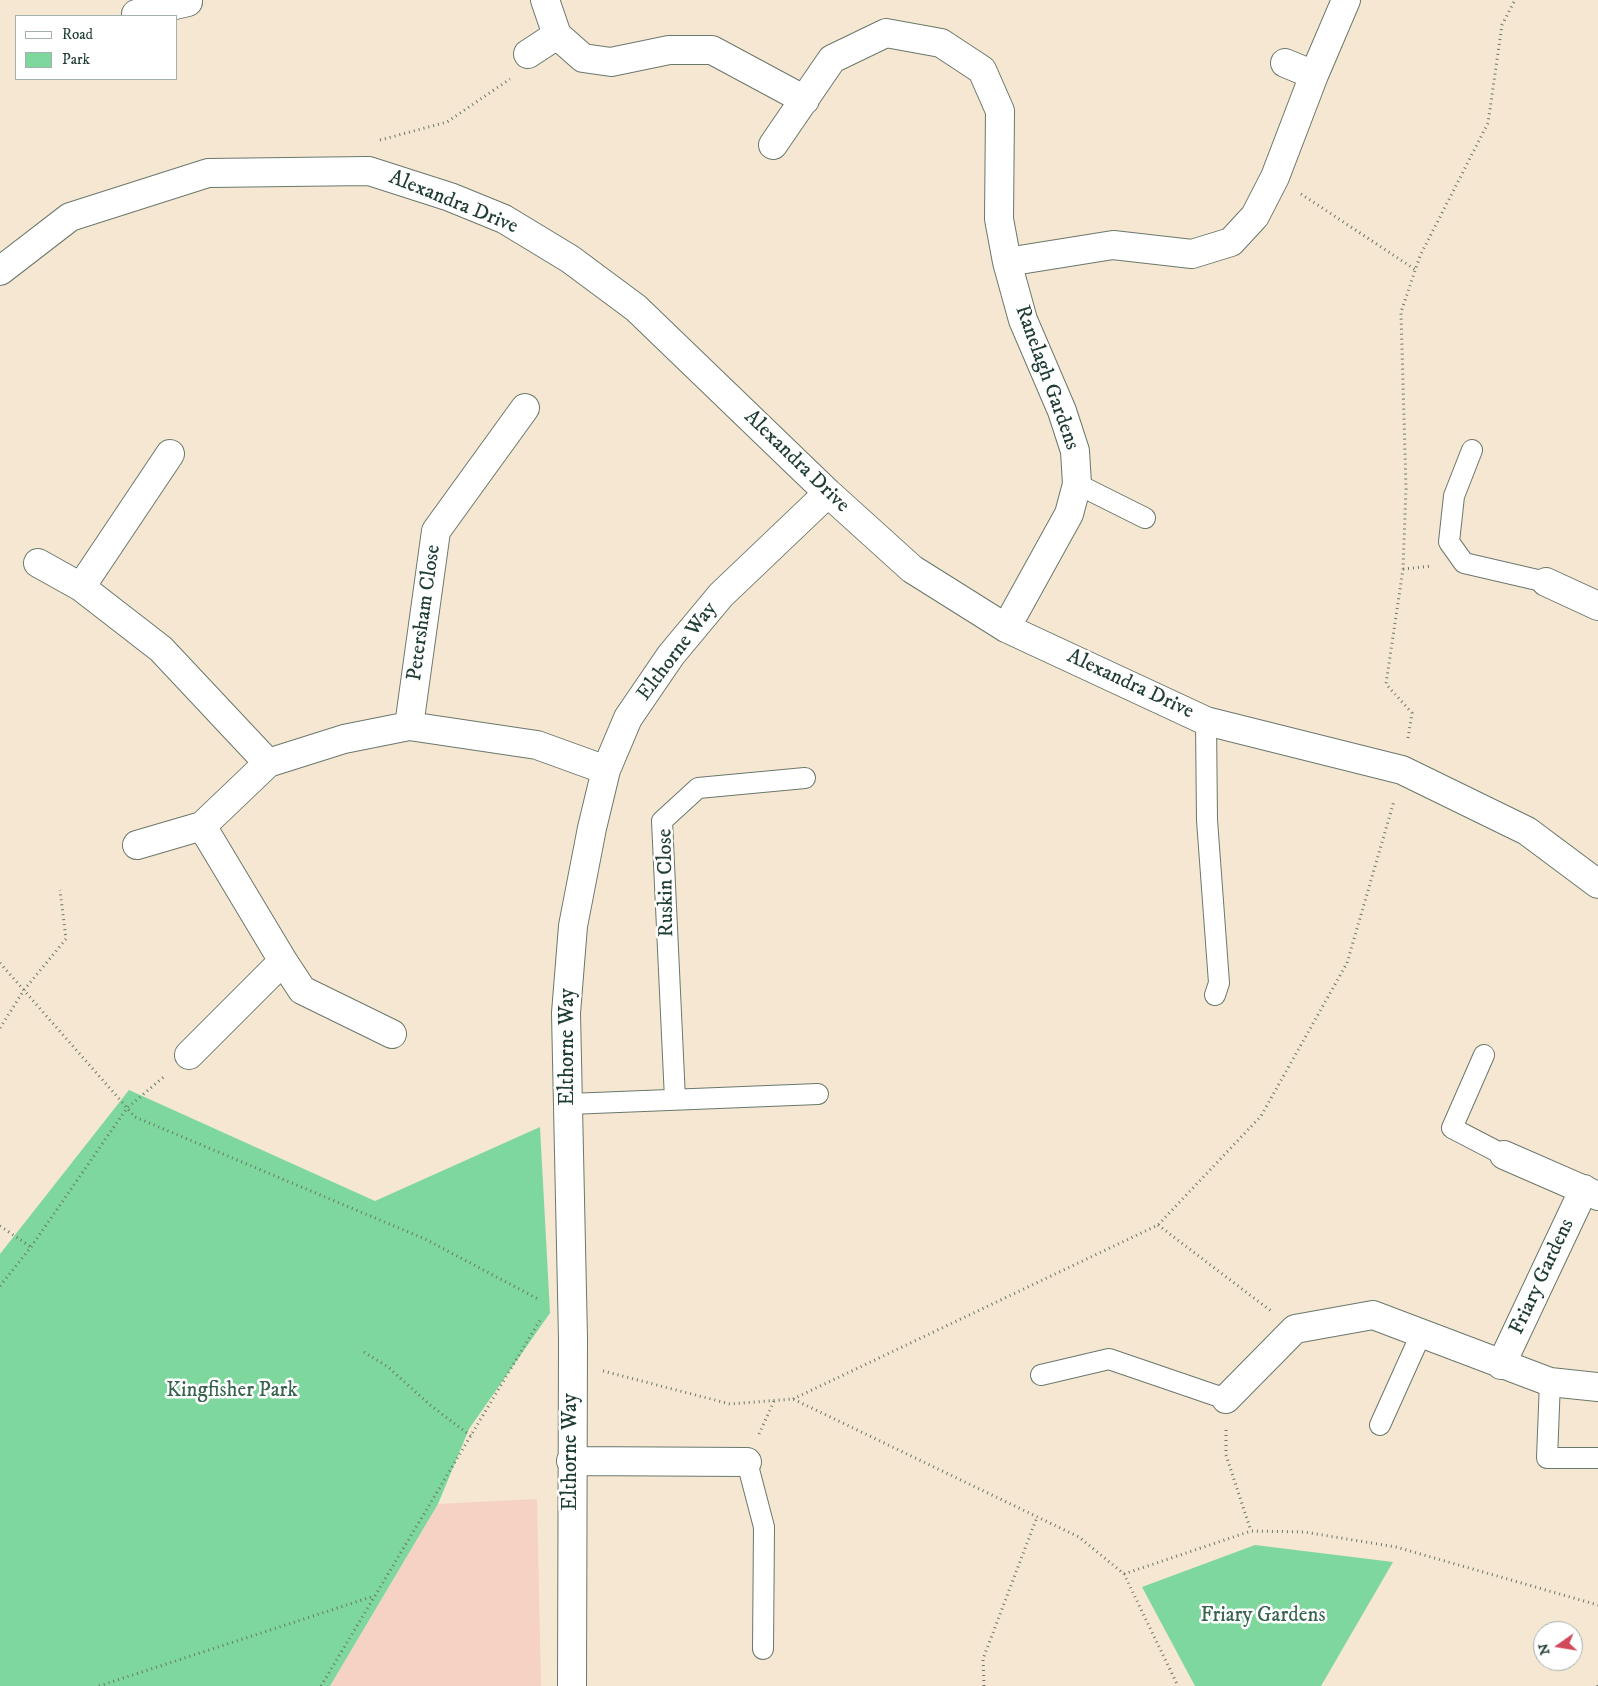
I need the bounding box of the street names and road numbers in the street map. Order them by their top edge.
street label: Alexandra Drive [385,166,521,240]
street label: Ranelagh Gardens [1008,302,1084,454]
street label: Alexandra Drive [738,405,854,519]
street label: Petersham Close [403,543,447,683]
street label: Elthorne Way [633,597,723,707]
street label: Alexandra Drive [1063,645,1197,725]
street label: Ruskin Close [653,829,681,937]
street label: Elthorne Way [556,988,582,1106]
street label: Friary Gardens [1505,1215,1581,1339]
street label: Elthorne Way [559,1393,585,1511]

